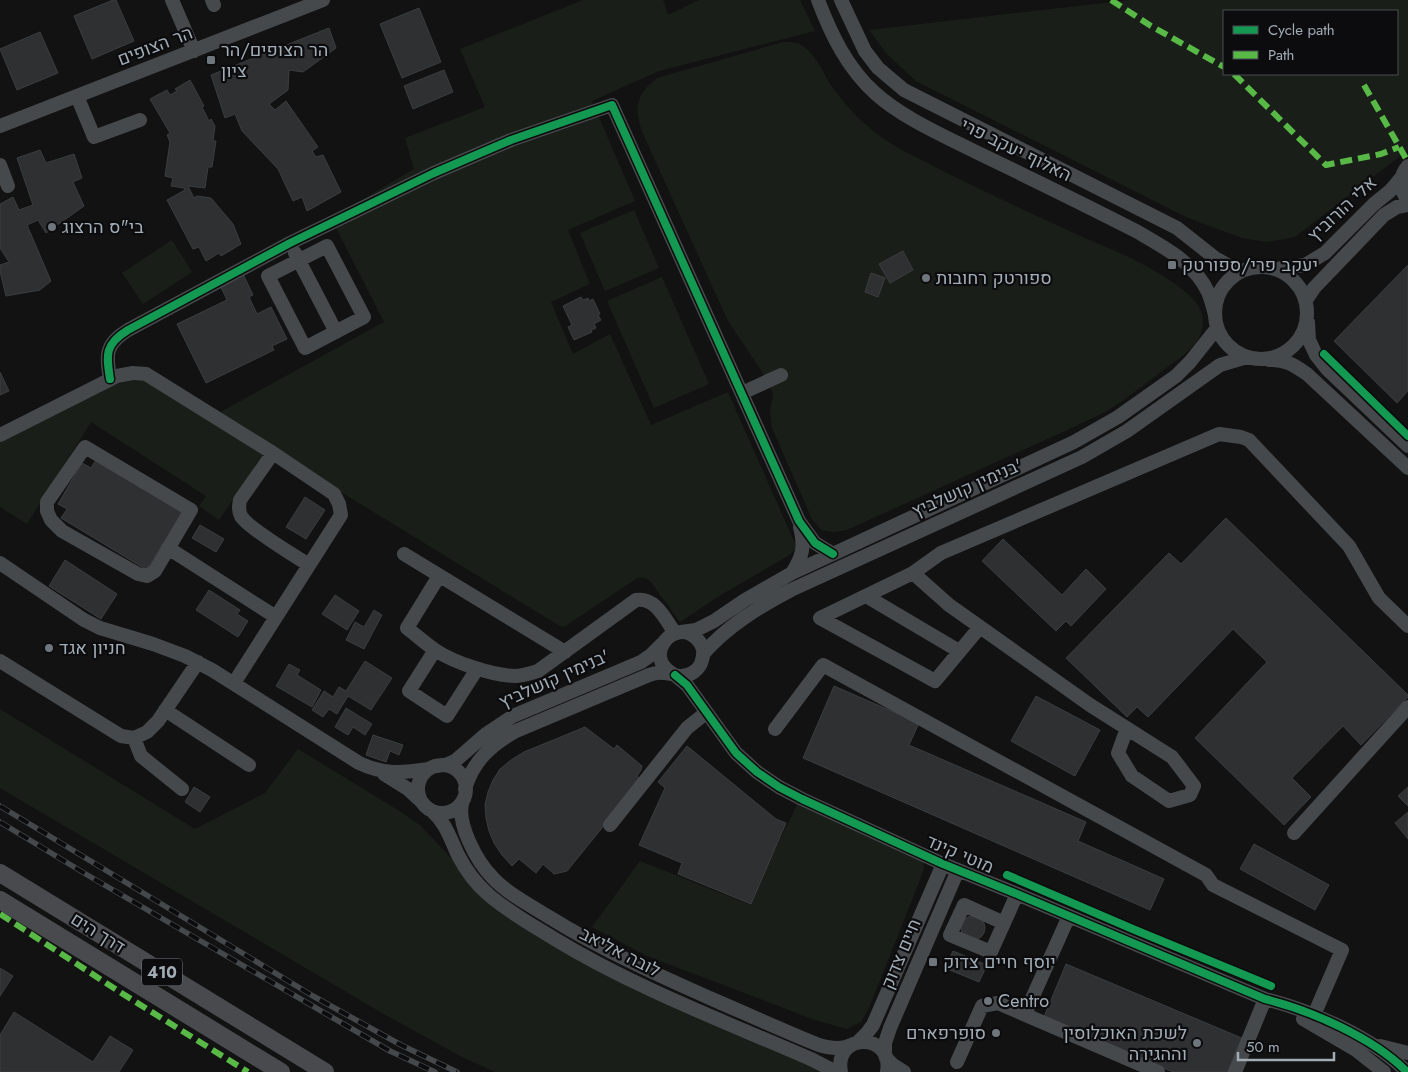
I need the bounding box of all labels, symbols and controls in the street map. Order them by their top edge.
legend [1223,10,1398,75]
text: Cycle path [1268,19,1335,41]
street label: הר הצופים [114,20,196,72]
place label: הר הצופים/הר ציון [221,37,328,84]
text: Path [1268,44,1294,66]
marker: הר הצופים/הר ציון [205,54,217,66]
street label: האלוף יעקב פרי [956,112,1076,188]
street label: אלי הורוביץ [1302,170,1382,248]
place label: בי"ס הרצוג [62,214,144,240]
marker: בי"ס הרצוג [46,221,58,233]
place label: יעקב פרי/ספורטק [1182,252,1318,278]
marker: יעקב פרי/ספורטק [1166,259,1178,271]
place label: ספורטק רחובות [936,265,1052,291]
marker: ספורטק רחובות [920,272,932,284]
street label: בנימין קושלביץ' [908,452,1026,524]
place label: חניון אגד [59,635,126,661]
marker: חניון אגד [43,642,55,654]
street label: בנימין קושלביץ' [495,643,613,715]
street label: מוטי קינד [922,828,998,880]
street label: דרך הים [66,906,130,960]
street label: חיים צדוק [875,915,927,993]
street label: לובה אליאב [575,921,665,983]
place label: יוסף חיים צדוק [943,949,1056,975]
marker: יוסף חיים צדוק [927,956,939,968]
road number: 410 [142,959,182,986]
place label: Centro [998,988,1049,1014]
marker: Centro [982,995,994,1007]
place label: סופרפארם [906,1020,986,1046]
place label: לשכת האוכלוסין וההגירה [1063,1020,1187,1067]
marker: סופרפארם [990,1027,1002,1039]
scale bar [1238,1030,1334,1062]
text: 50 m [1246,1036,1280,1058]
marker: לשכת האוכלוסין וההגירה [1191,1037,1203,1049]

